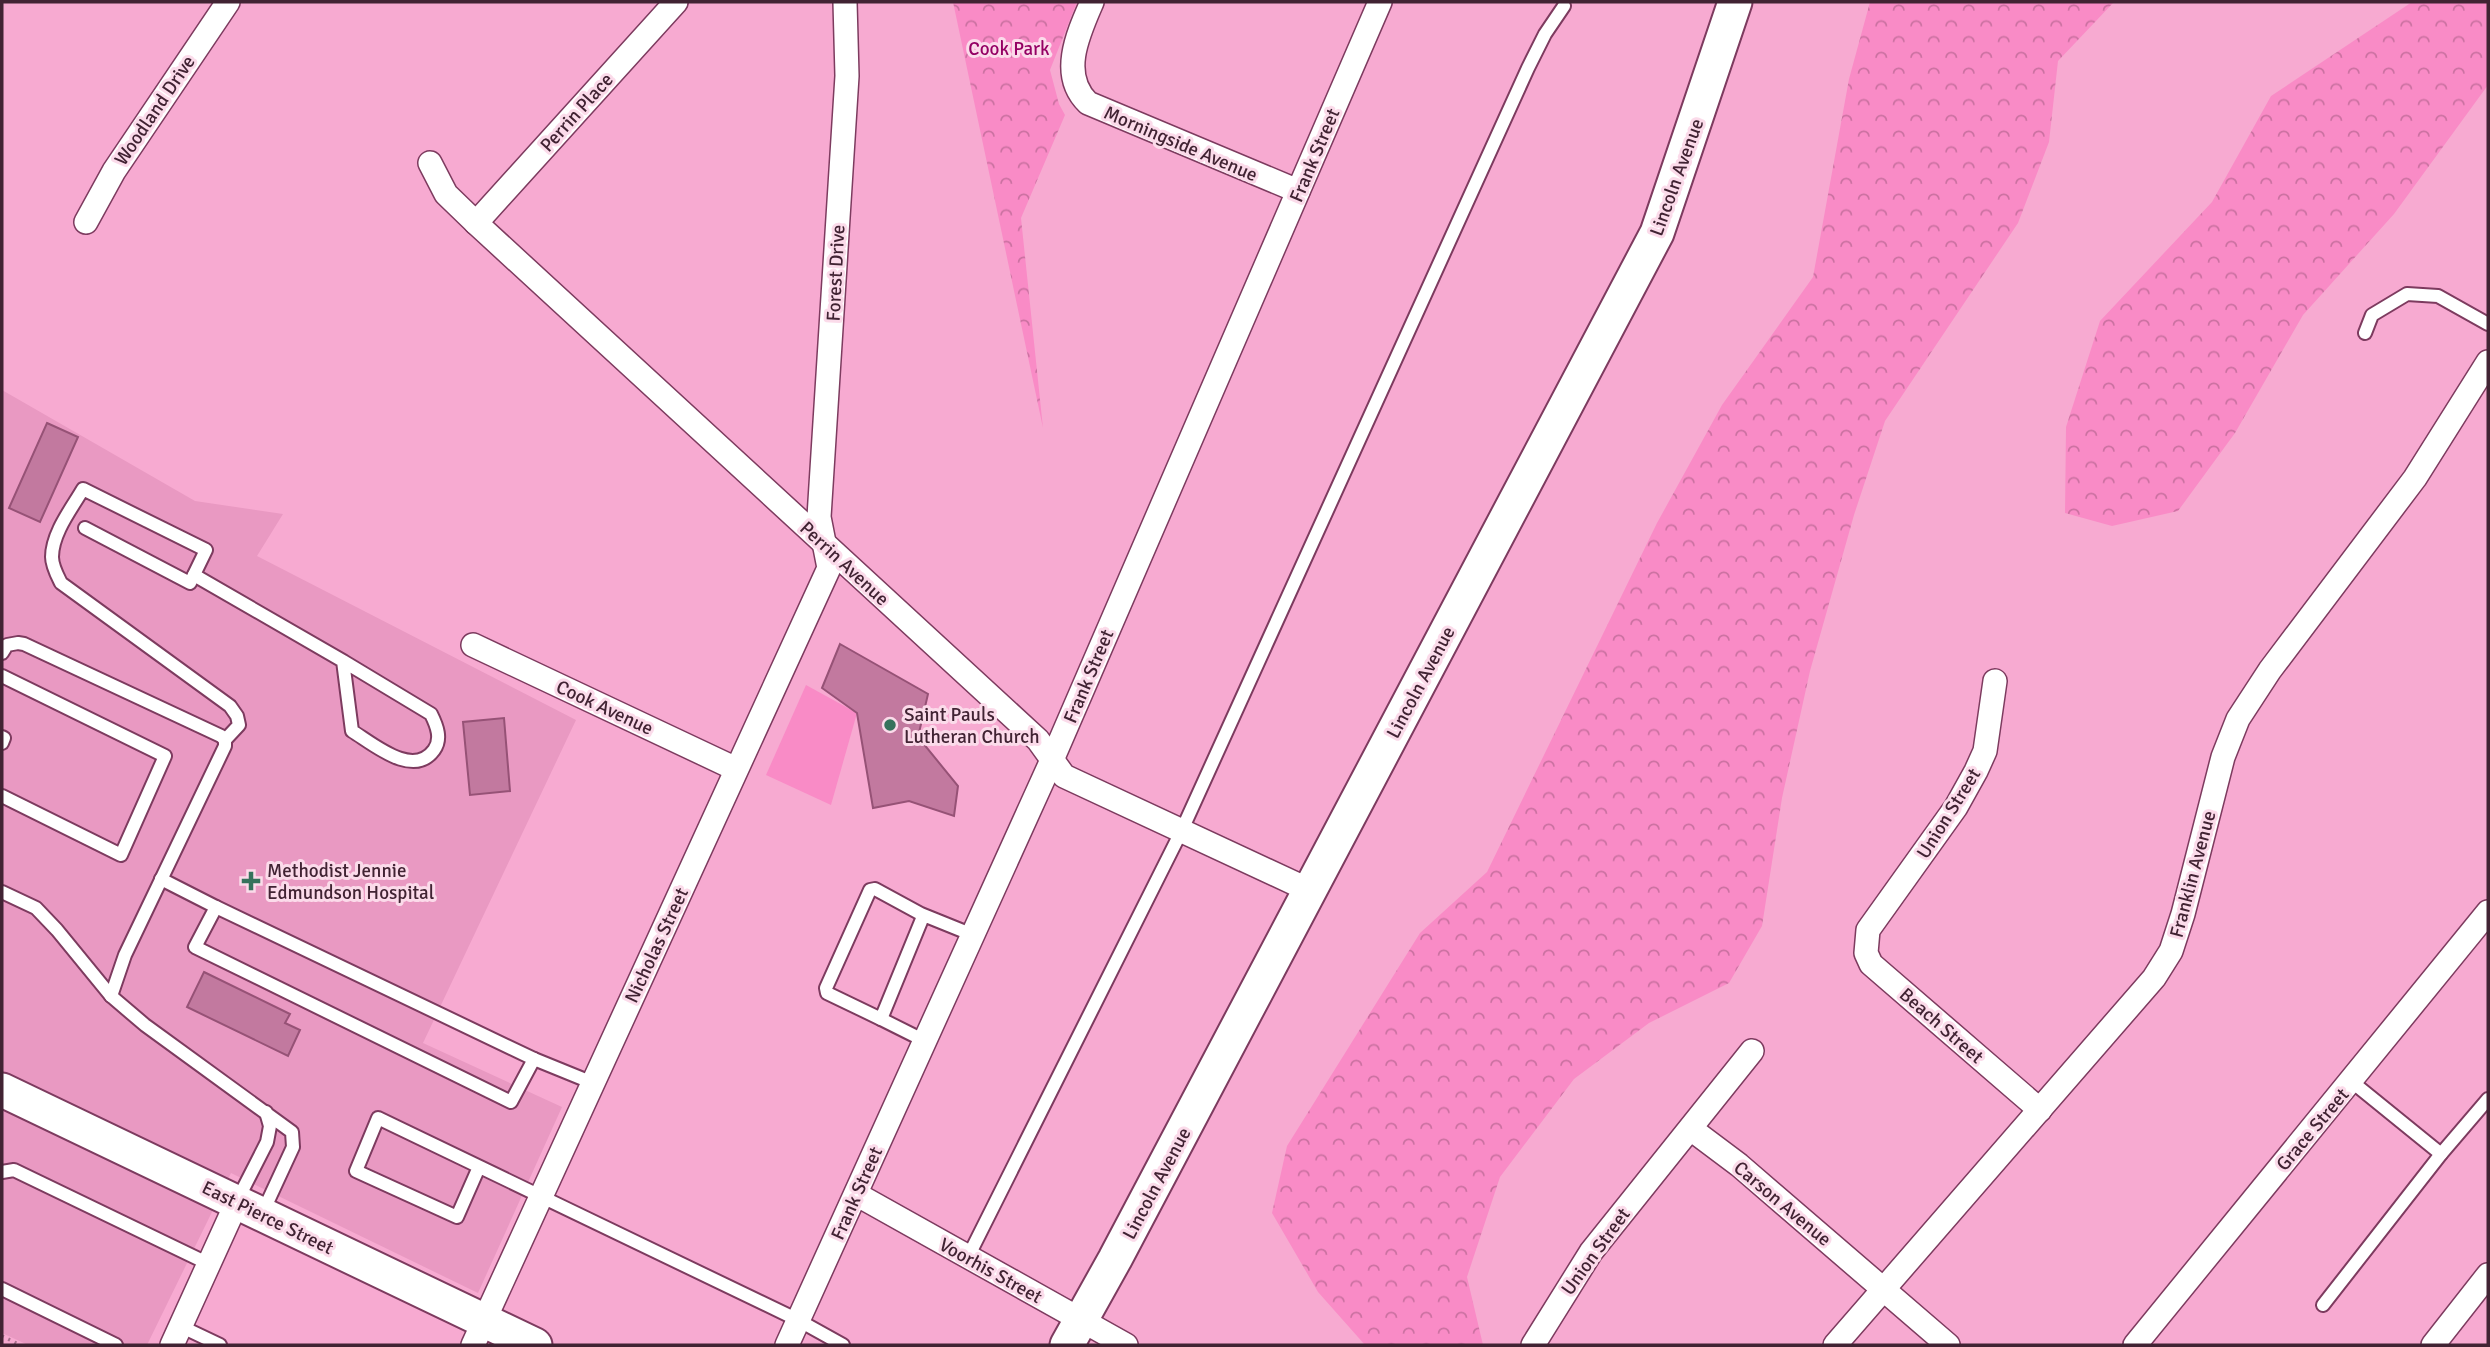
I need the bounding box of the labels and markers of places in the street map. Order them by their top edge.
place label: Saint Pauls Lutheran Church [904,703,1040,749]
marker: Saint Pauls Lutheran Church [882,717,898,733]
place label: Methodist Jennie Edmundson Hospital [267,859,434,905]
marker: Methodist Jennie Edmundson Hospital [241,871,261,891]

